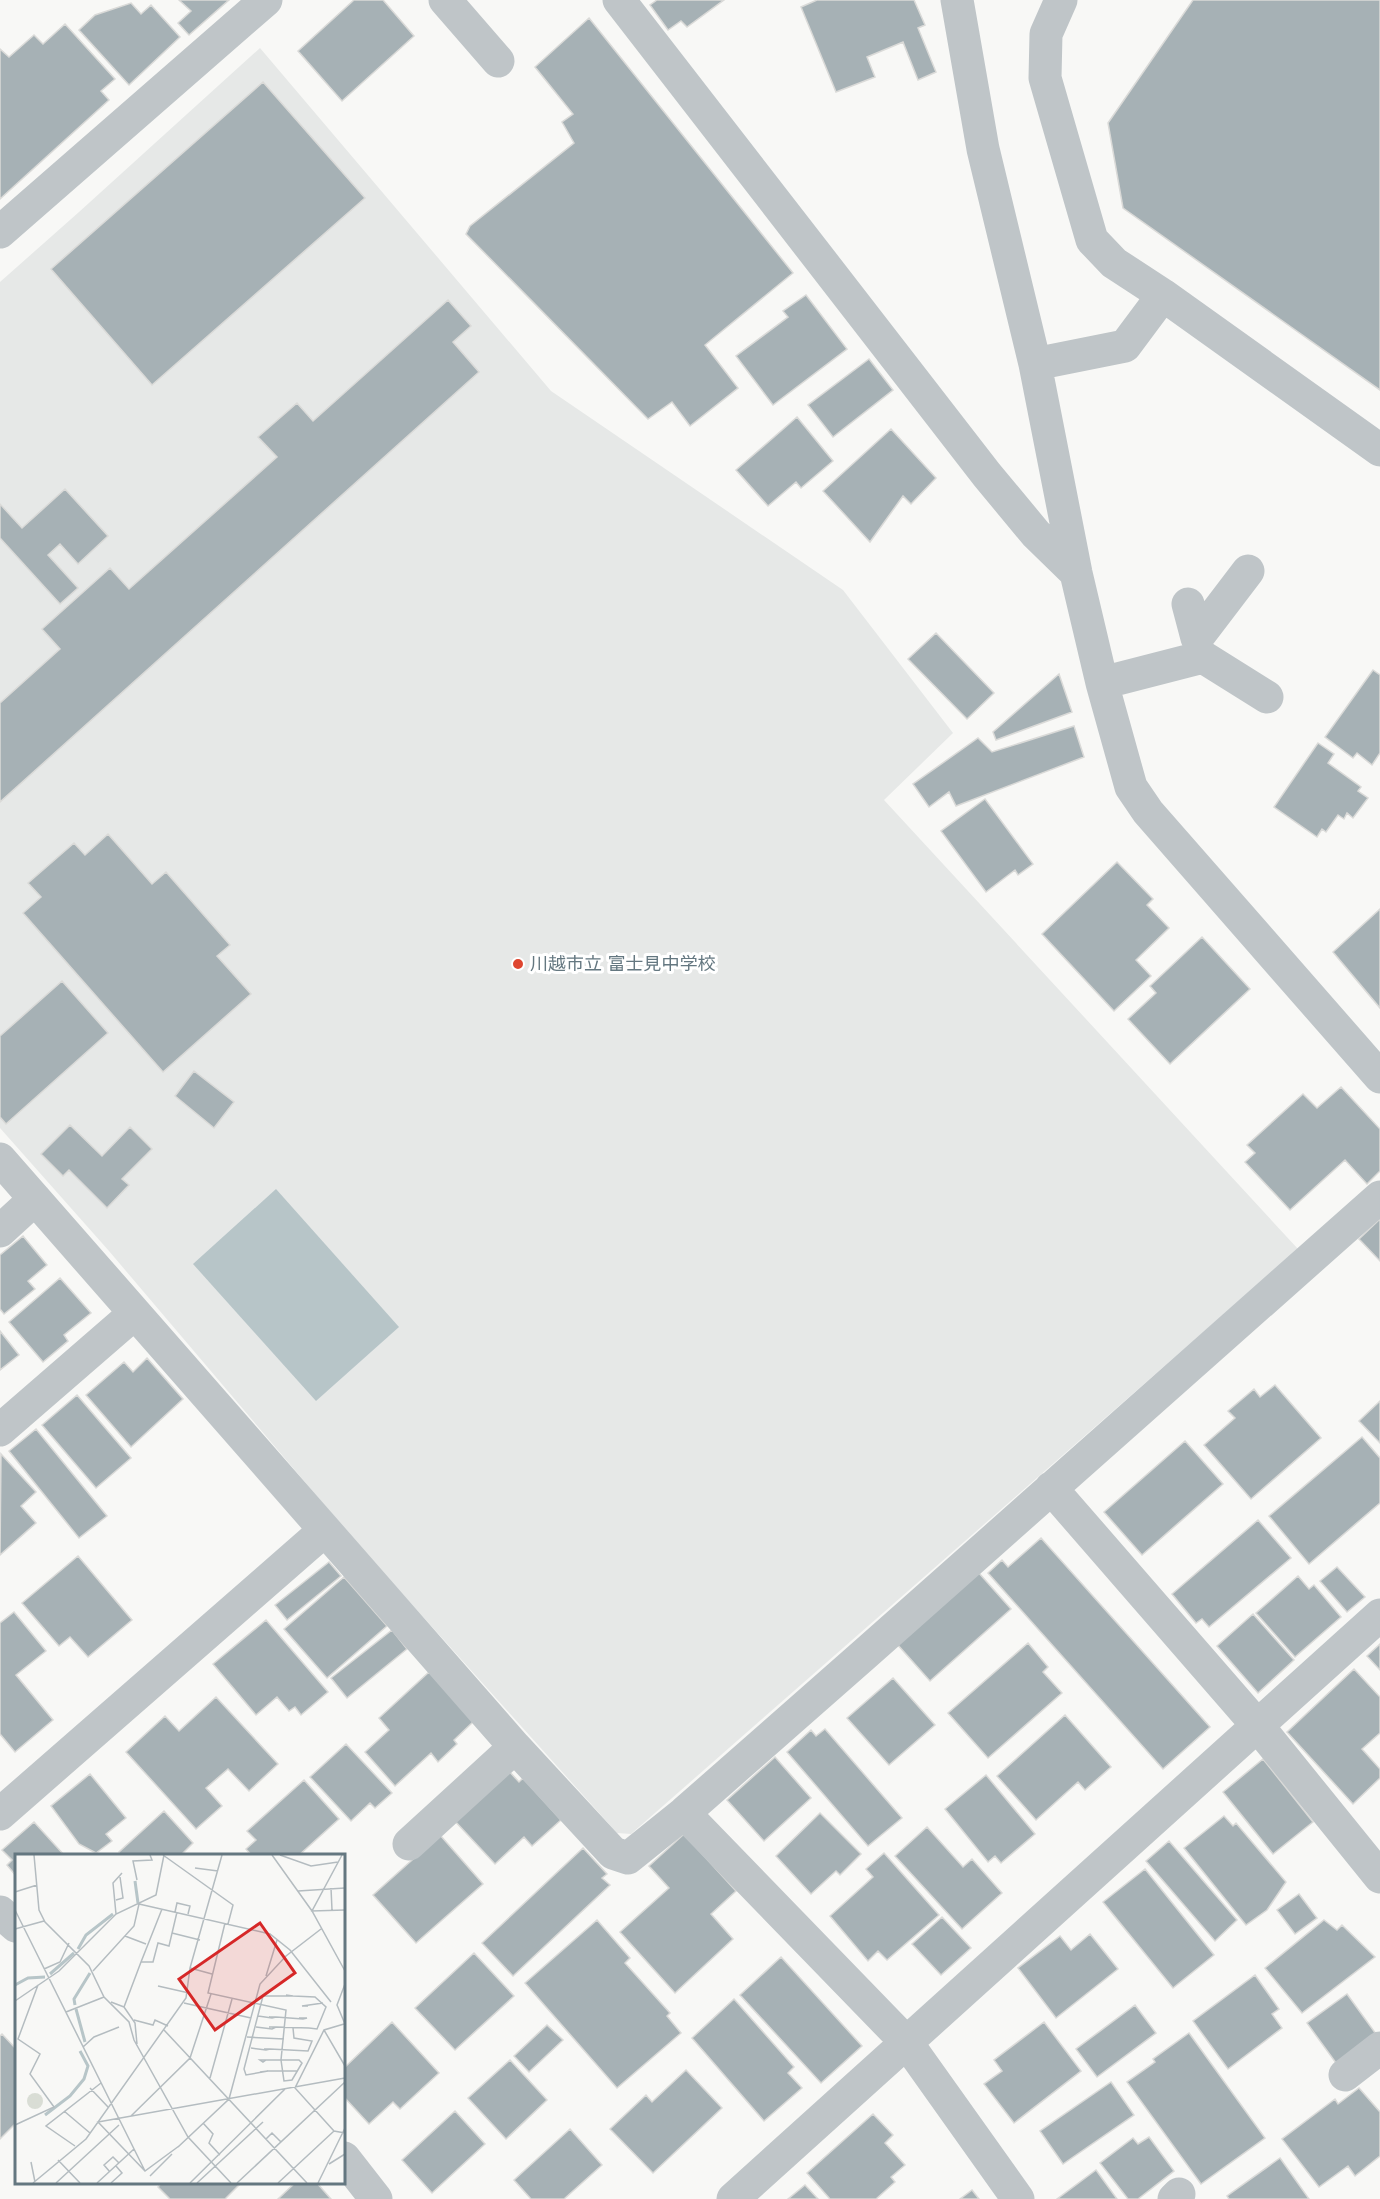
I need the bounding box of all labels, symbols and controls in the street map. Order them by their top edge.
place label: 川越市立 富士見中学校 [530,951,715,977]
marker: 川越市立 富士見中学校 [511,957,525,971]
inset map [15,1854,345,2184]

